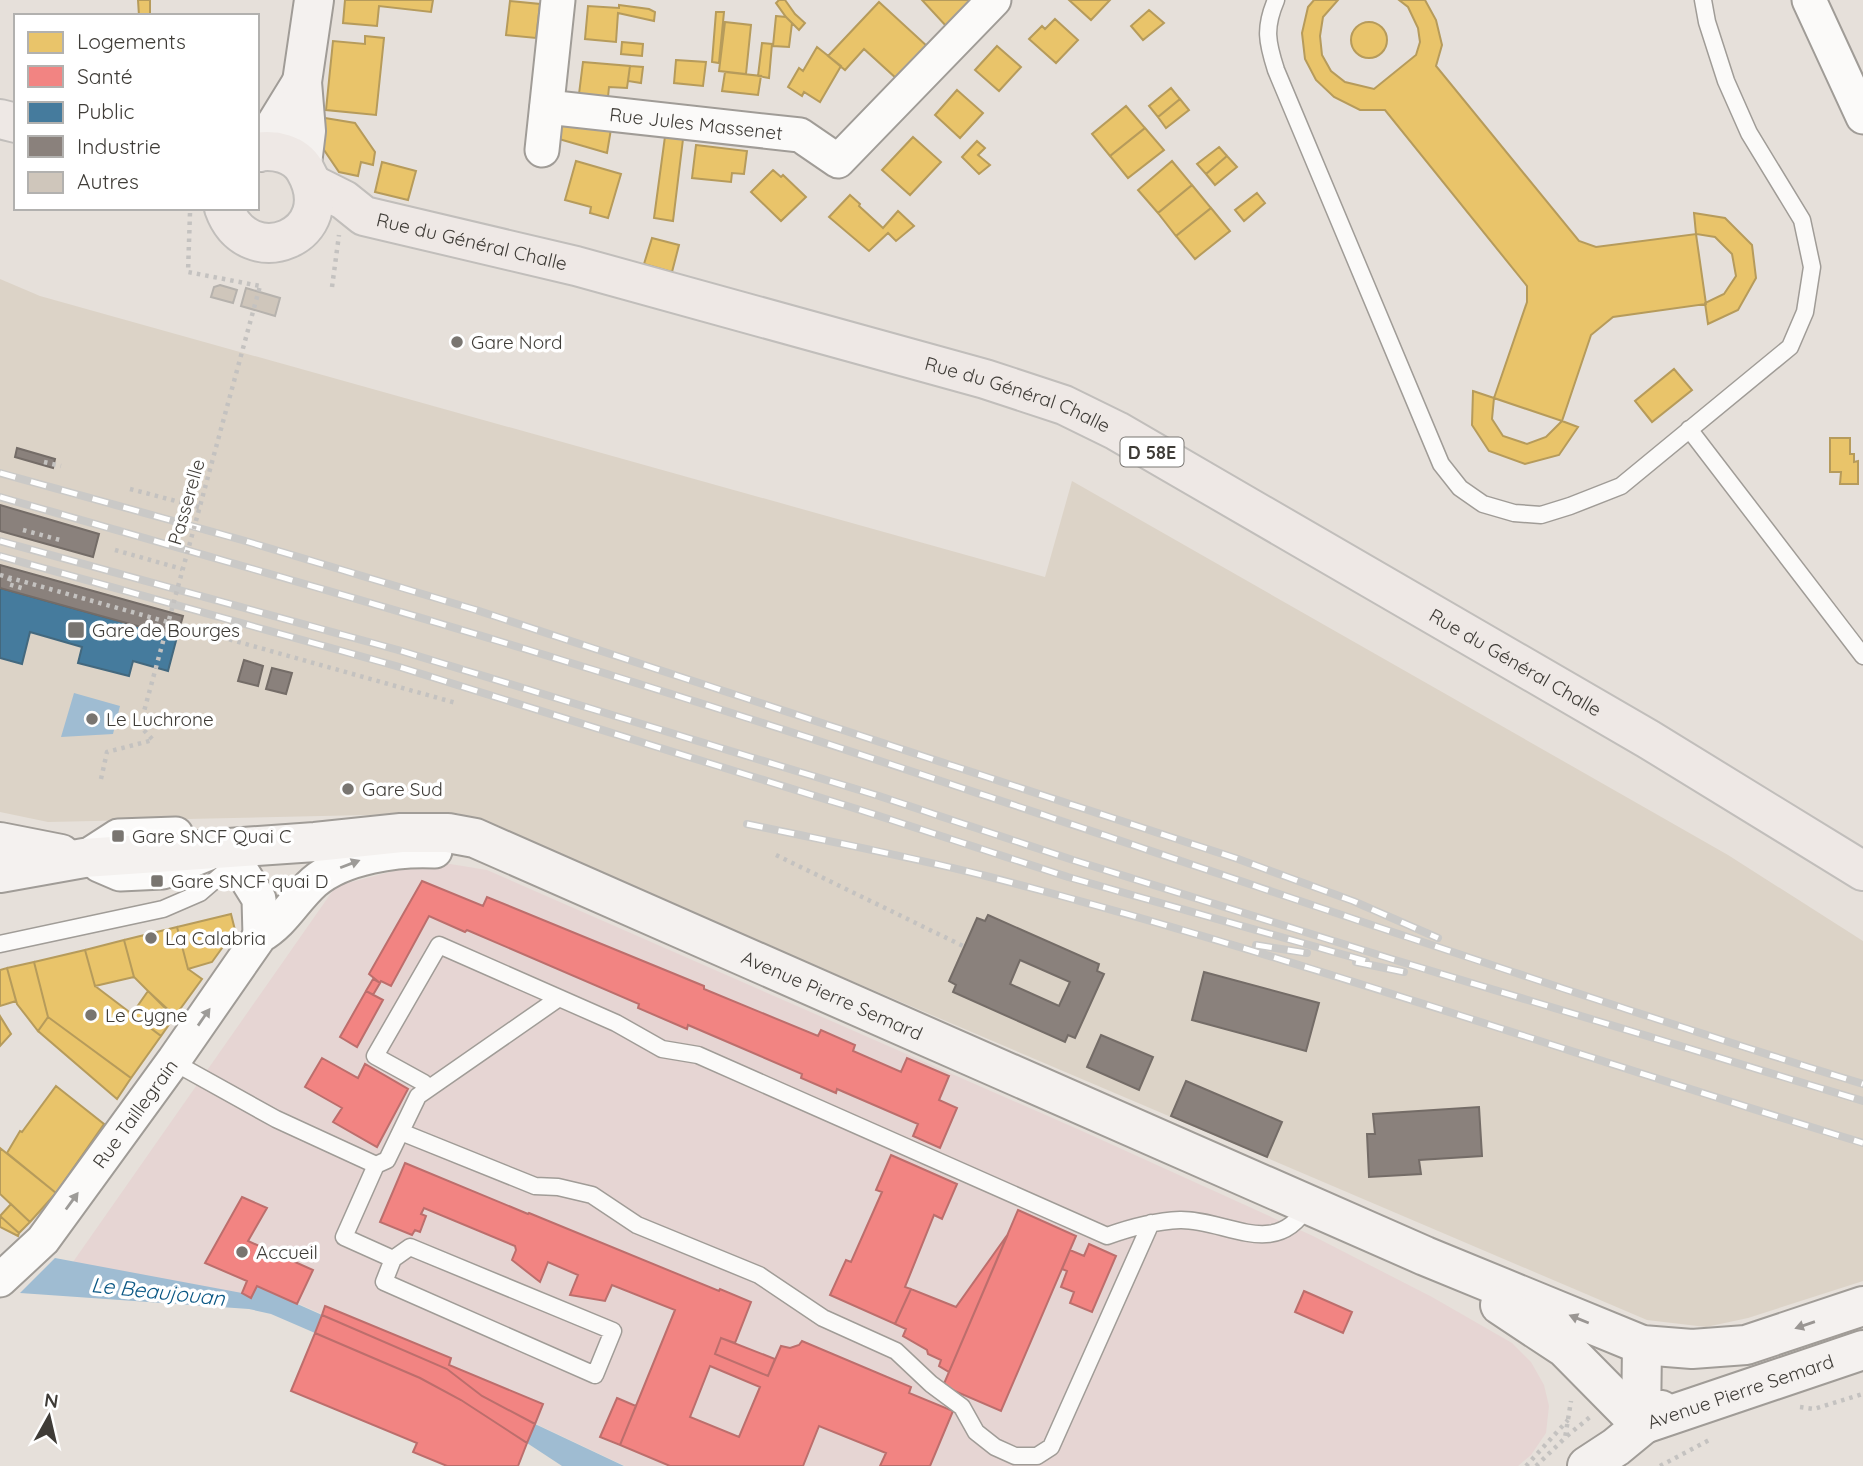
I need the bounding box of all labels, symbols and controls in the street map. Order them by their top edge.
legend [14,14,259,210]
text: Logements [77,28,186,54]
text: Santé [77,63,133,89]
text: Public [77,98,134,124]
street label: Rue Jules Massenet [608,102,784,145]
text: Industrie [77,133,161,159]
text: Autres [77,168,139,194]
street label: Rue du Général Challe [374,207,570,276]
place label: Gare Nord [471,330,563,354]
marker: Gare Nord [449,334,465,350]
street label: Rue du Général Challe [922,351,1114,438]
road number: D 58E [1120,438,1184,466]
street label: Passerelle [162,456,210,548]
street label: Rue du Général Challe [1425,603,1606,721]
place label: Gare de Bourges [92,618,240,642]
marker: Gare de Bourges [66,620,86,640]
place label: Le Luchrone [106,707,214,731]
marker: Le Luchrone [84,711,100,727]
place label: Gare Sud [362,777,443,801]
marker: Gare Sud [340,781,356,797]
place label: Gare SNCF Quai C [132,824,291,848]
marker: Gare SNCF Quai C [110,828,126,844]
one-way arrow [339,858,360,869]
place label: Gare SNCF quai D [171,869,328,893]
marker: Gare SNCF quai D [149,873,165,889]
place label: La Calabria [165,926,266,950]
marker: La Calabria [143,930,159,946]
street label: Avenue Pierre Semard [738,945,926,1045]
place label: Le Cygne [105,1003,188,1027]
marker: Le Cygne [83,1007,99,1023]
one-way arrow [197,1008,211,1026]
street label: Rue Taillegrain [87,1054,183,1173]
one-way arrow [64,1192,78,1210]
place label: Accueil [256,1240,318,1264]
marker: Accueil [234,1244,250,1260]
water label: Le Beaujouan [90,1271,227,1311]
one-way arrow [1568,1314,1589,1325]
one-way arrow [1794,1320,1815,1331]
street label: Avenue Pierre Semard [1644,1349,1837,1434]
north arrow [14,1382,84,1452]
text: N [43,1387,60,1413]

